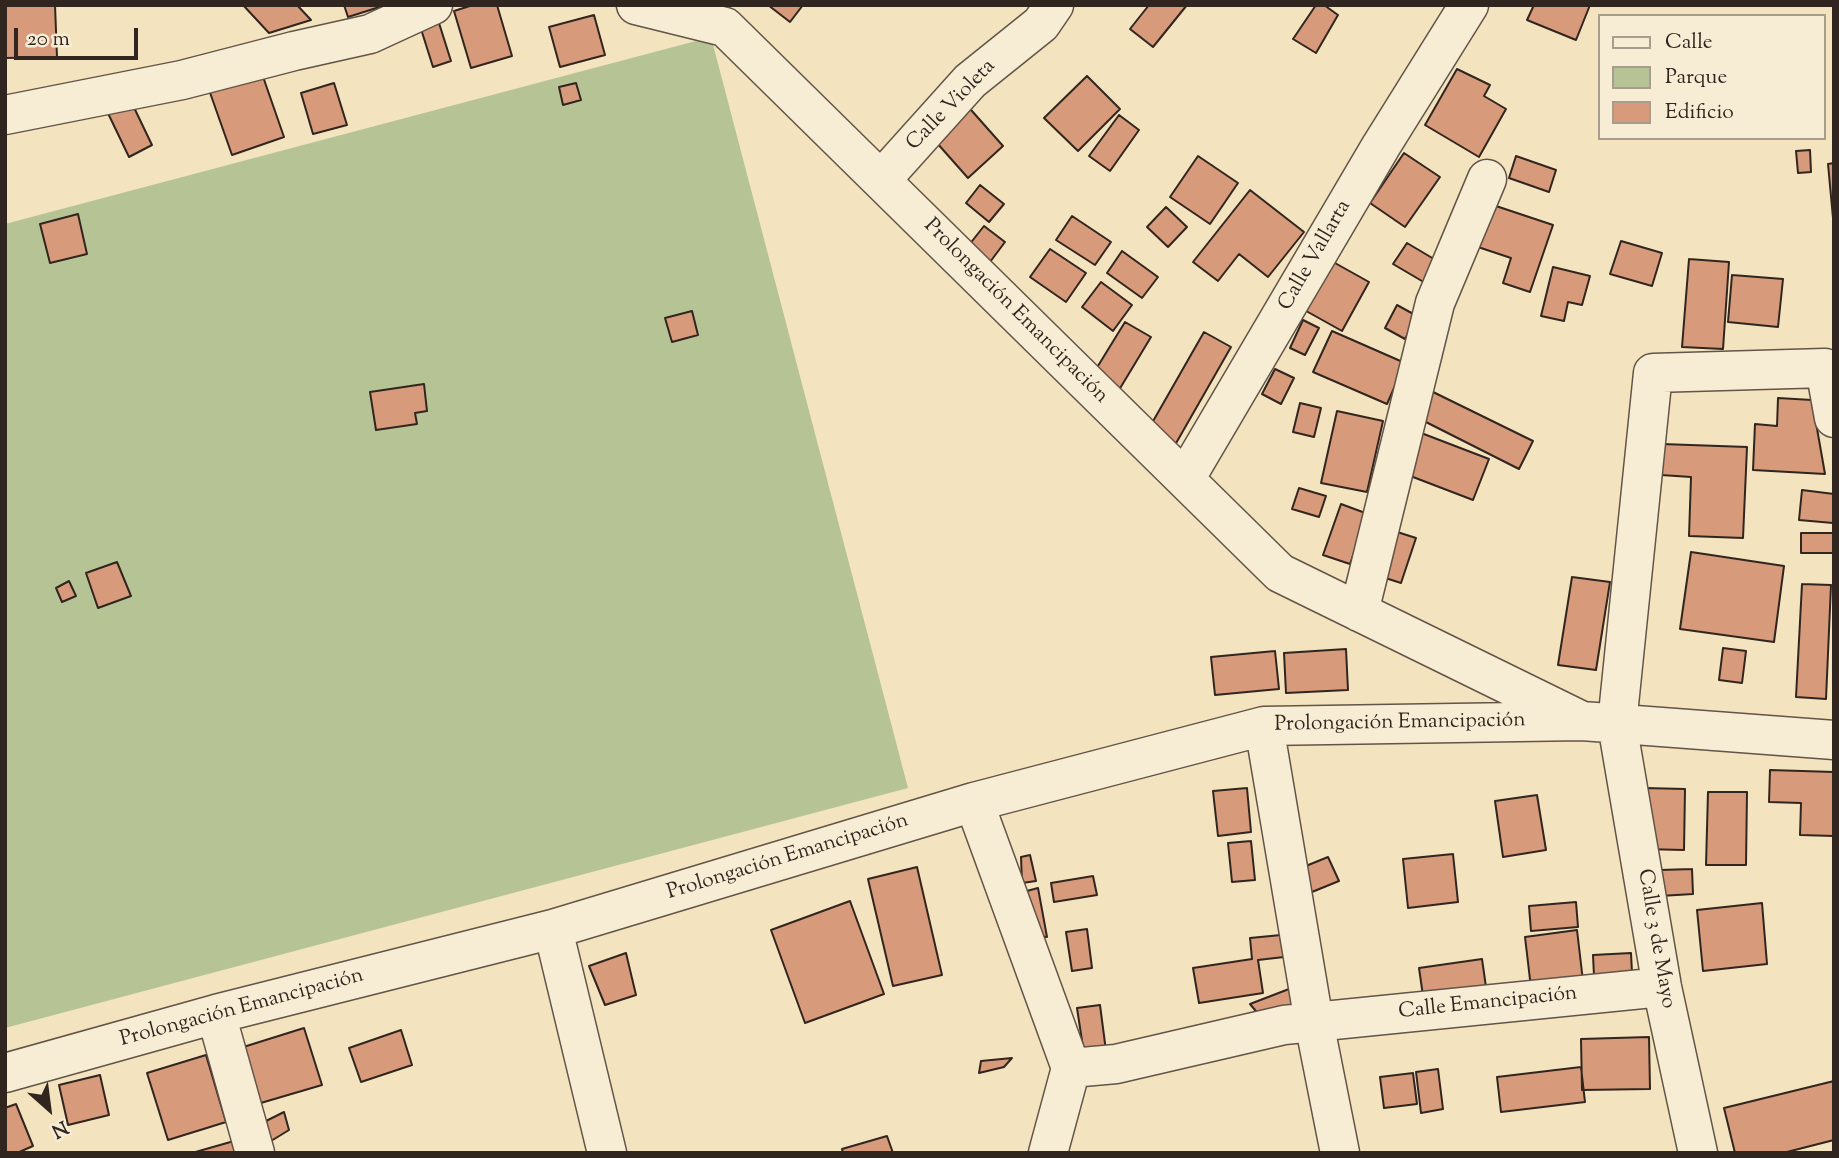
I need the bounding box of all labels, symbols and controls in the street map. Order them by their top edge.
scale bar [18,14,142,58]
legend [1598,14,1825,140]
text: 20 m [27,25,70,55]
text: Calle [1665,28,1713,58]
street label: Calle Violeta [902,55,1002,157]
text: Parque [1665,63,1727,93]
text: Edificio [1665,98,1734,128]
street label: Calle Vallarta [1274,196,1358,316]
street label: Prolongación Emancipación [917,214,1113,410]
street label: Prolongación Emancipación [1274,709,1526,739]
street label: Prolongación Emancipación [664,809,912,907]
street label: Calle 3 de Mayo [1630,867,1680,1011]
street label: Prolongación Emancipación [117,964,367,1054]
street label: Calle Emancipación [1397,982,1579,1026]
north arrow [14,1074,84,1144]
text: N [46,1112,72,1143]

